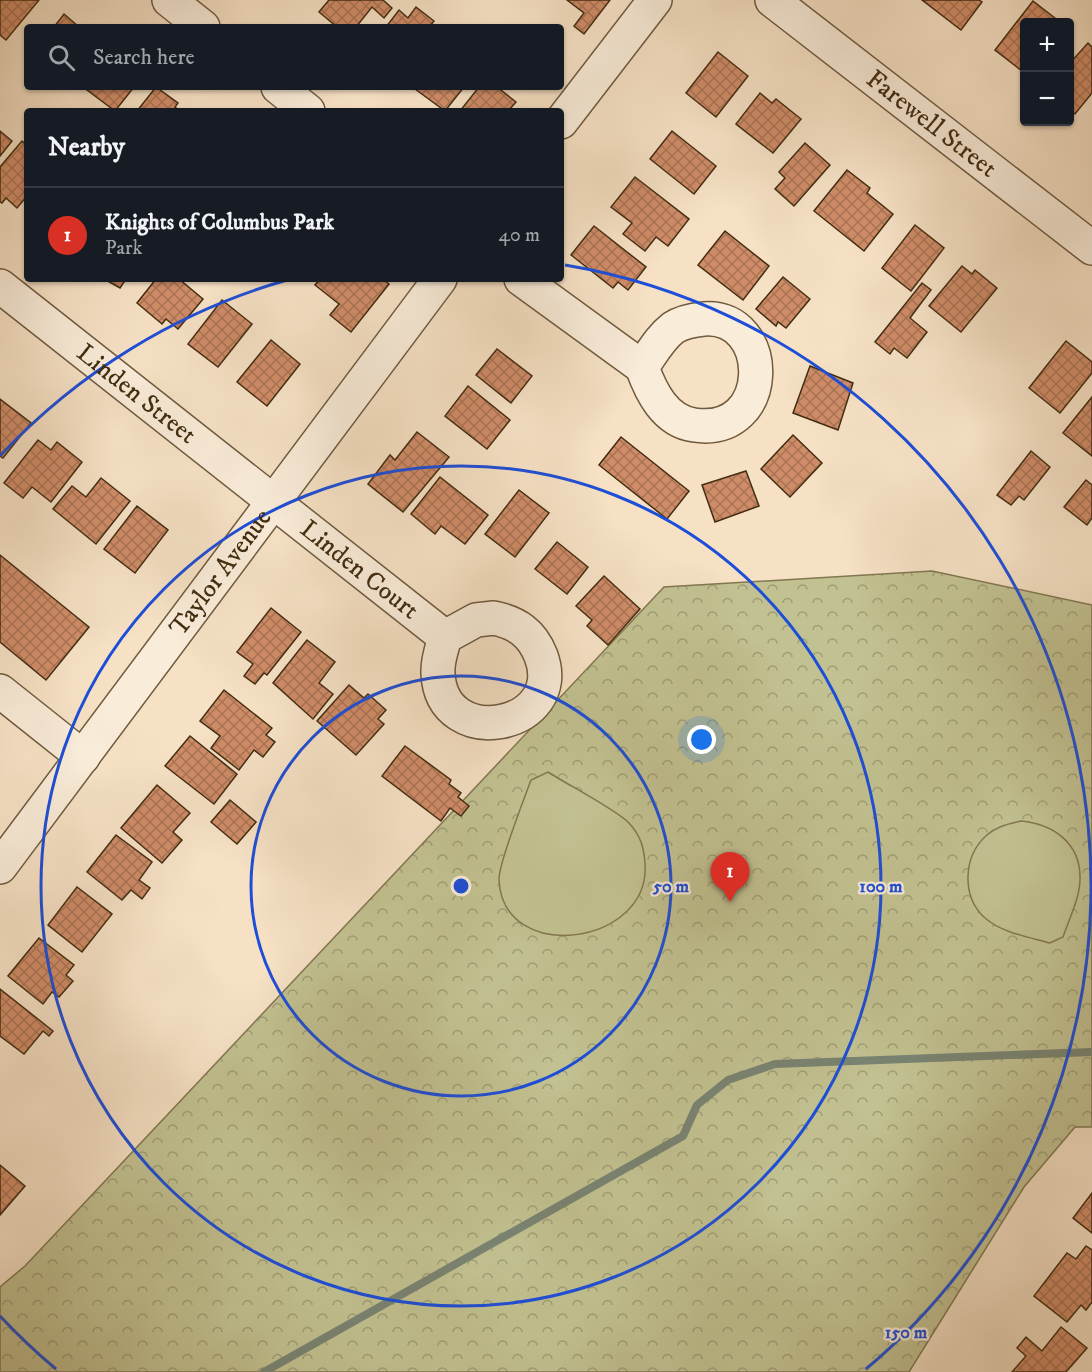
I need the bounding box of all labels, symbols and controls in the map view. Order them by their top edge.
map controls [1020,18,1074,126]
button: + [1020,18,1074,72]
search box [24,24,564,90]
icon: search [45,41,78,74]
text: Search here [93,44,195,71]
street label: Farewell Street [860,63,1004,185]
button: − [1020,72,1074,126]
text: Nearby [48,131,125,164]
text: Knights of Columbus Park [105,209,334,236]
text: 1 [64,223,71,248]
text: 40 m [498,223,540,248]
text: Park [105,236,142,261]
street label: Linden Street [70,336,203,451]
street label: Taylor Avenue [162,502,279,643]
street label: Linden Court [293,513,426,627]
your location [687,725,716,754]
pin: 1 [710,852,750,902]
centre of rings [451,876,471,896]
text: 50 m [652,876,689,898]
text: 100 m [859,876,903,898]
text: 150 m [885,1322,928,1344]

